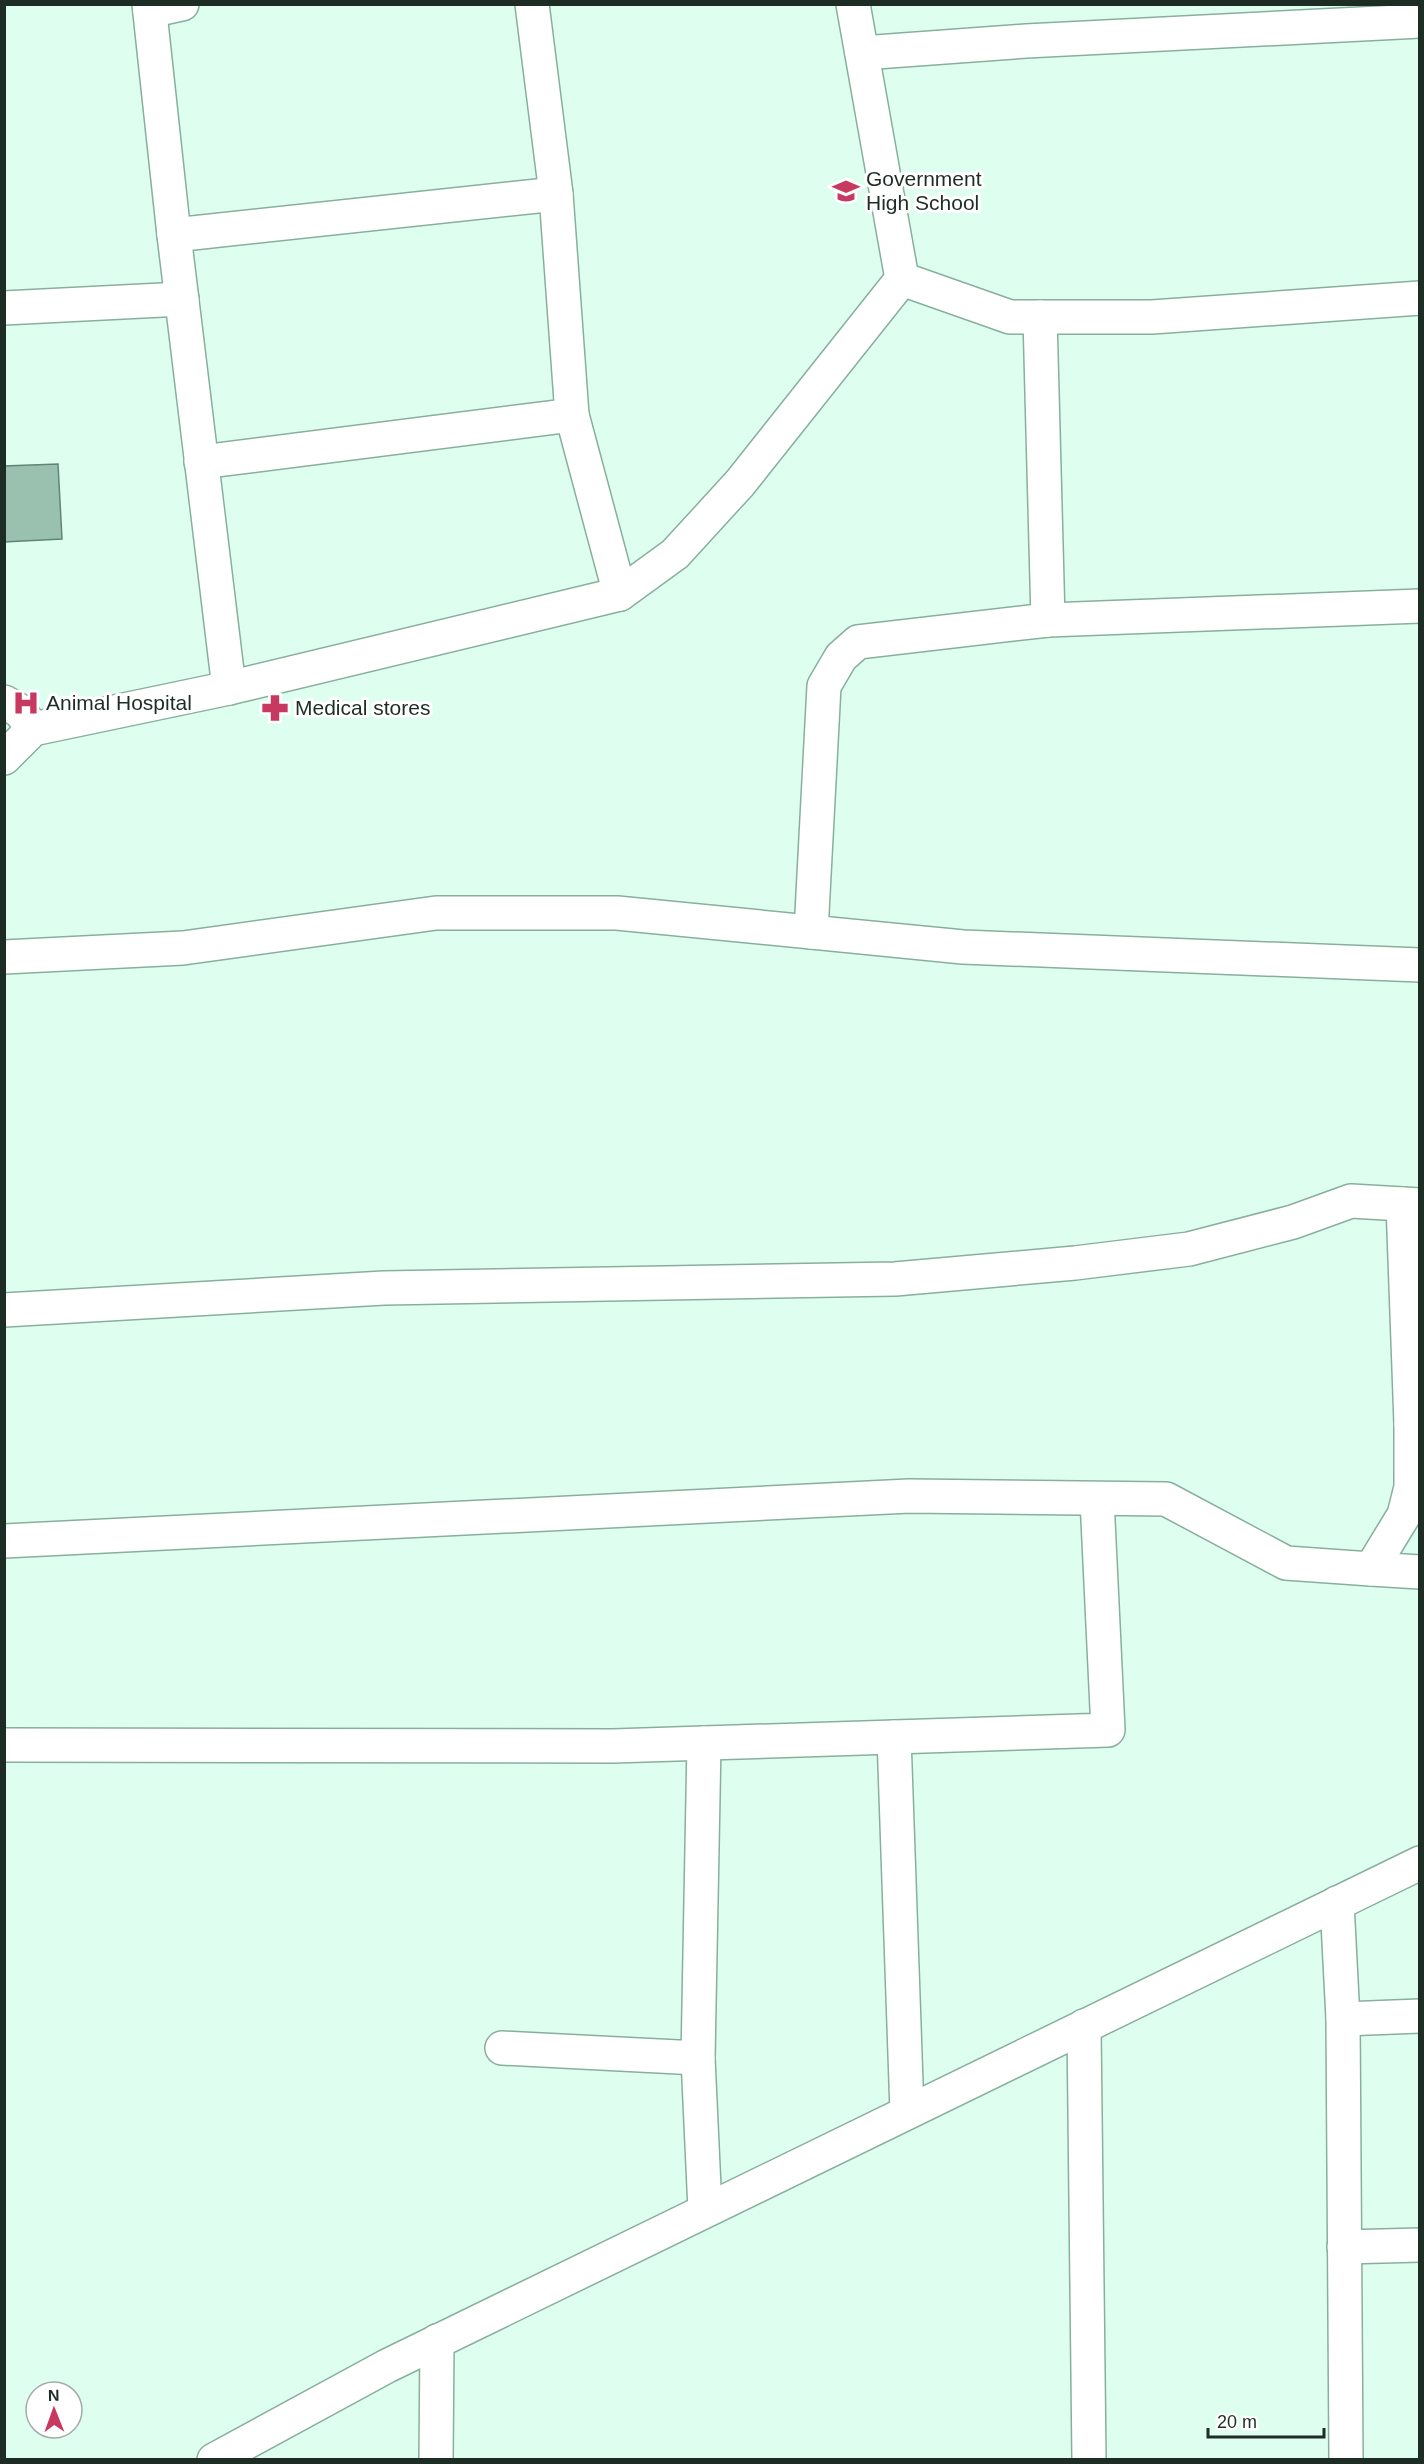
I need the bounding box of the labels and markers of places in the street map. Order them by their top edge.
place label: Government High School [866,167,982,214]
school or university icon: Government High School [831,176,861,206]
hospital icon: Animal Hospital [11,688,41,718]
place label: Animal Hospital [46,691,192,714]
pharmacy icon: Medical stores [260,693,290,723]
place label: Medical stores [295,696,430,719]

